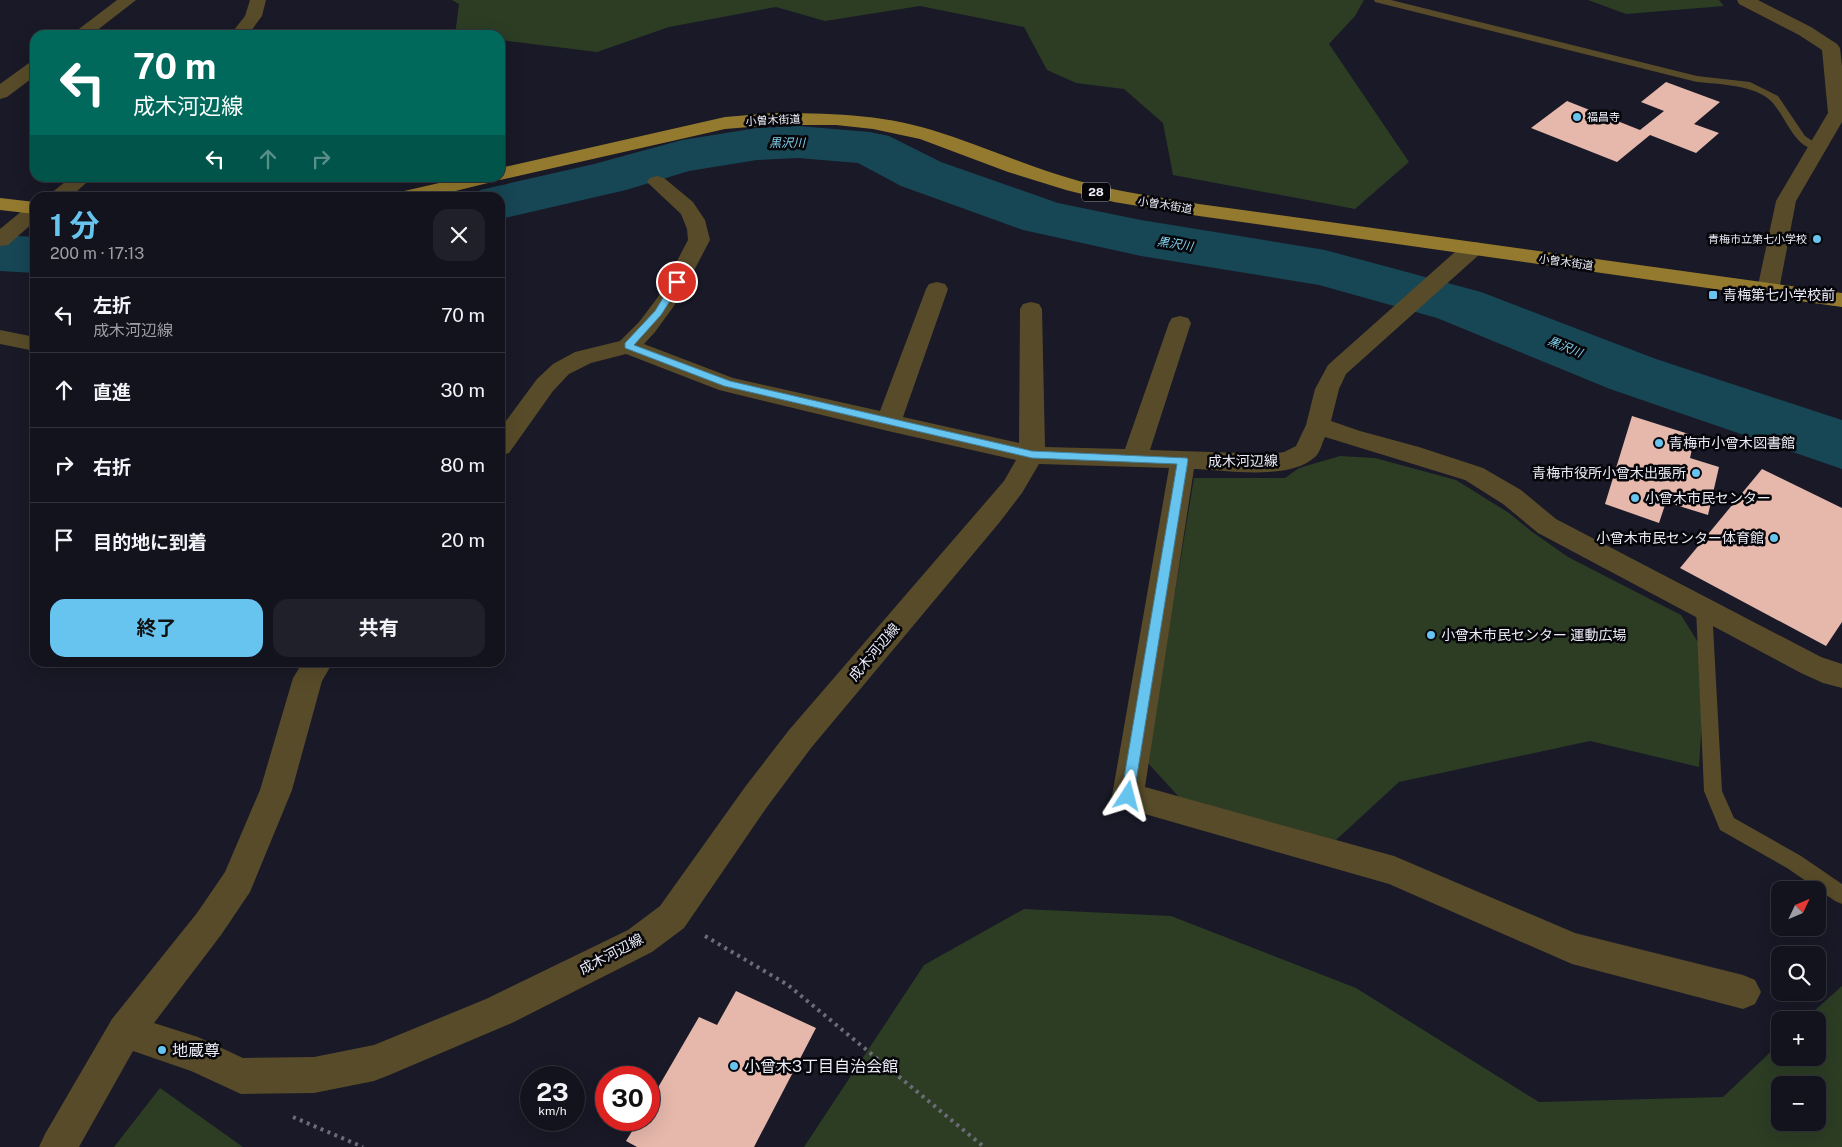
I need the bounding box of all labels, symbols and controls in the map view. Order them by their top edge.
text: 70 m [133,46,216,87]
icon: left [50,50,115,115]
text: 成木河辺線 [133,93,243,119]
marker: 福昌寺 [1571,111,1583,123]
place label: 福昌寺 [1587,111,1620,123]
street label: 小曽木街道 [745,113,801,127]
water label: 黒沢川 [769,136,807,150]
icon: left [201,145,229,173]
icon: ahead [254,145,282,173]
icon: right [307,145,335,173]
road number: 28 [1082,182,1110,202]
street label: 小曽木街道 [1137,195,1193,215]
text: 1 分 [50,207,100,243]
button: close [433,209,485,261]
place label: 青梅市立第七小学校 [1708,233,1807,245]
marker: 青梅市立第七小学校 [1811,233,1823,245]
water label: 黒沢川 [1156,234,1196,254]
text: 200 m · 17:13 [50,244,144,263]
street label: 小曽木街道 [1538,252,1594,272]
pin [656,261,698,303]
icon: arrive [663,268,691,296]
place label: 青梅第七小学校前 [1723,287,1835,303]
marker: 青梅第七小学校前 [1707,289,1719,301]
text: 左折 [93,294,131,316]
icon: left [50,301,78,329]
text: 70 m [441,304,485,326]
text: 成木河辺線 [93,321,173,340]
water label: 黒沢川 [1546,334,1586,361]
icon: ahead [50,376,78,404]
text: 30 m [440,379,485,401]
text: 直進 [93,381,131,403]
place label: 青梅市小曾木図書館 [1669,435,1795,451]
marker: 青梅市小曾木図書館 [1653,437,1665,449]
icon: right [50,451,78,479]
street label: 成木河辺線 [1208,452,1278,470]
text: 80 m [440,454,485,476]
text: 右折 [93,456,131,478]
place label: 青梅市役所小曾木出張所 [1532,465,1686,481]
marker: 青梅市役所小曾木出張所 [1690,467,1702,479]
place label: 小曾木市民センター [1645,490,1771,506]
marker: 小曾木市民センター [1629,492,1641,504]
icon: arrive [50,526,78,554]
text: 20 m [441,529,485,551]
place label: 小曾木市民センター体育館 [1596,530,1764,546]
text: 目的地に到着 [93,531,207,553]
marker: 小曾木市民センター体育館 [1768,532,1780,544]
button: 終了 [50,599,263,657]
button: 共有 [273,599,485,657]
street label: 成木河辺線 [845,620,903,684]
place label: 小曾木市民センター 運動広場 [1441,627,1626,643]
marker: 小曾木市民センター 運動広場 [1425,629,1437,641]
position arrow [1101,769,1153,821]
north arrow [1771,881,1826,936]
map controls [1771,881,1826,1131]
street label: 成木河辺線 [576,931,646,977]
button: search [1771,946,1826,1001]
button: + [1771,1011,1826,1066]
place label: 地蔵尊 [172,1041,220,1060]
marker: 地蔵尊 [156,1044,168,1056]
place label: 小曾木3丁目自治会館 [744,1057,898,1076]
marker: 小曾木3丁目自治会館 [728,1060,740,1072]
speed limit sign: 30 [595,1066,660,1131]
button: − [1771,1076,1826,1131]
text: 23 [536,1077,569,1107]
text: km/h [538,1104,567,1118]

